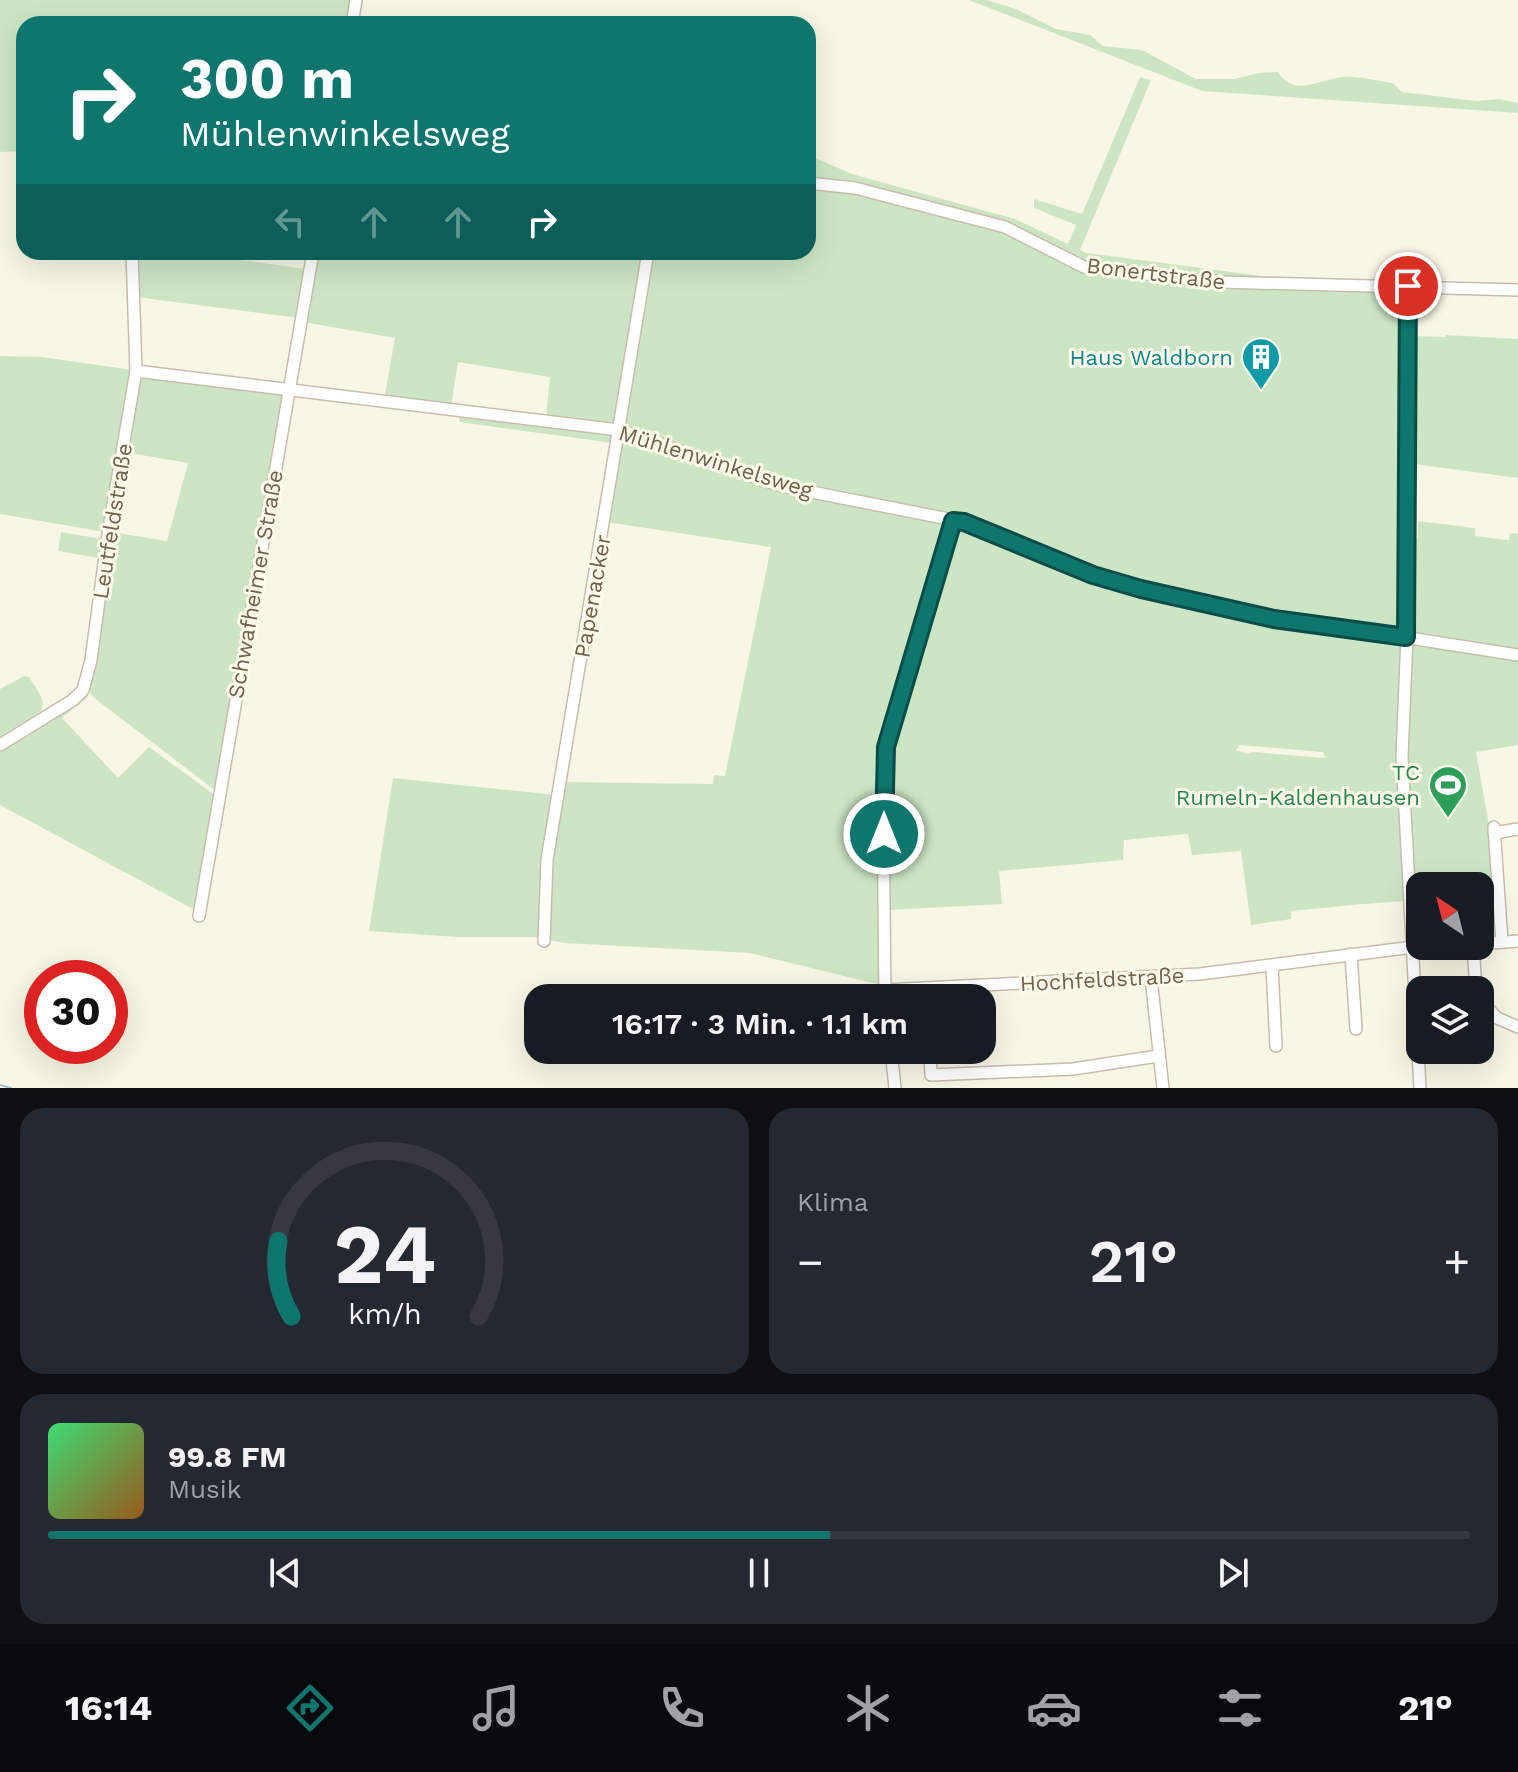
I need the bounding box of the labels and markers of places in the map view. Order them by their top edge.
pin [1374,252,1442,320]
building icon: Haus Waldborn [1240,336,1282,391]
place label: Haus Waldborn [1070,345,1233,370]
place label: TC Rumeln-Kaldenhausen [1176,760,1420,810]
sports icon: TC Rumeln-Kaldenhausen [1427,764,1469,819]

